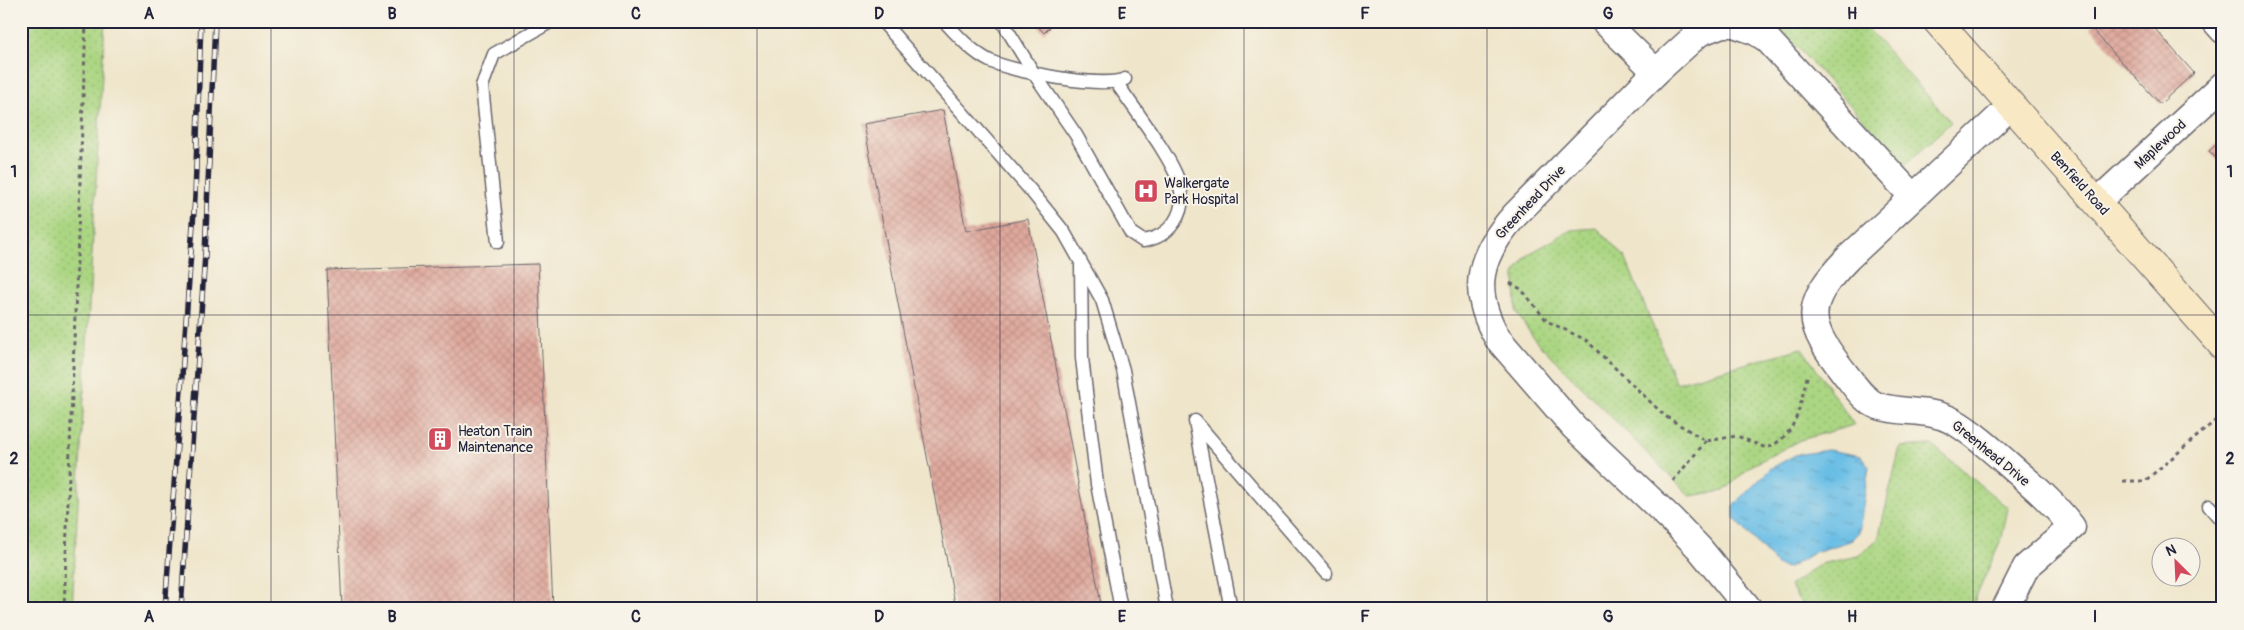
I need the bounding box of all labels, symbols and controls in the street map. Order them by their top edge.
text: A [144,4,155,24]
text: B [387,4,397,24]
text: C [631,4,641,24]
text: D [874,4,884,24]
text: E [1118,4,1127,24]
text: F [1360,4,1370,24]
text: G [1603,4,1614,24]
text: H [1847,4,1857,24]
text: I [2093,4,2097,24]
street label: Maplewood [2131,116,2190,173]
street label: Benfield Road [2047,148,2113,219]
text: 1 [11,162,17,182]
street label: Greenhead Drive [1492,162,1569,243]
text: 1 [2227,162,2233,182]
place label: Walkergate Park Hospital [1164,175,1239,208]
hospital icon: Walkergate Park Hospital [1133,178,1159,204]
street label: Greenhead Drive [1948,417,2033,490]
place label: Heaton Train Maintenance [458,423,533,456]
building icon: Heaton Train Maintenance [427,426,453,452]
text: 2 [10,449,19,469]
text: 2 [2226,449,2235,469]
north arrow [2152,538,2202,588]
text: N [2163,541,2179,560]
text: A [144,607,155,627]
text: B [387,607,397,627]
text: C [631,607,641,627]
text: D [874,607,884,627]
text: E [1118,607,1127,627]
text: F [1360,607,1370,627]
text: G [1603,607,1614,627]
text: H [1847,607,1857,627]
text: I [2093,607,2097,627]

